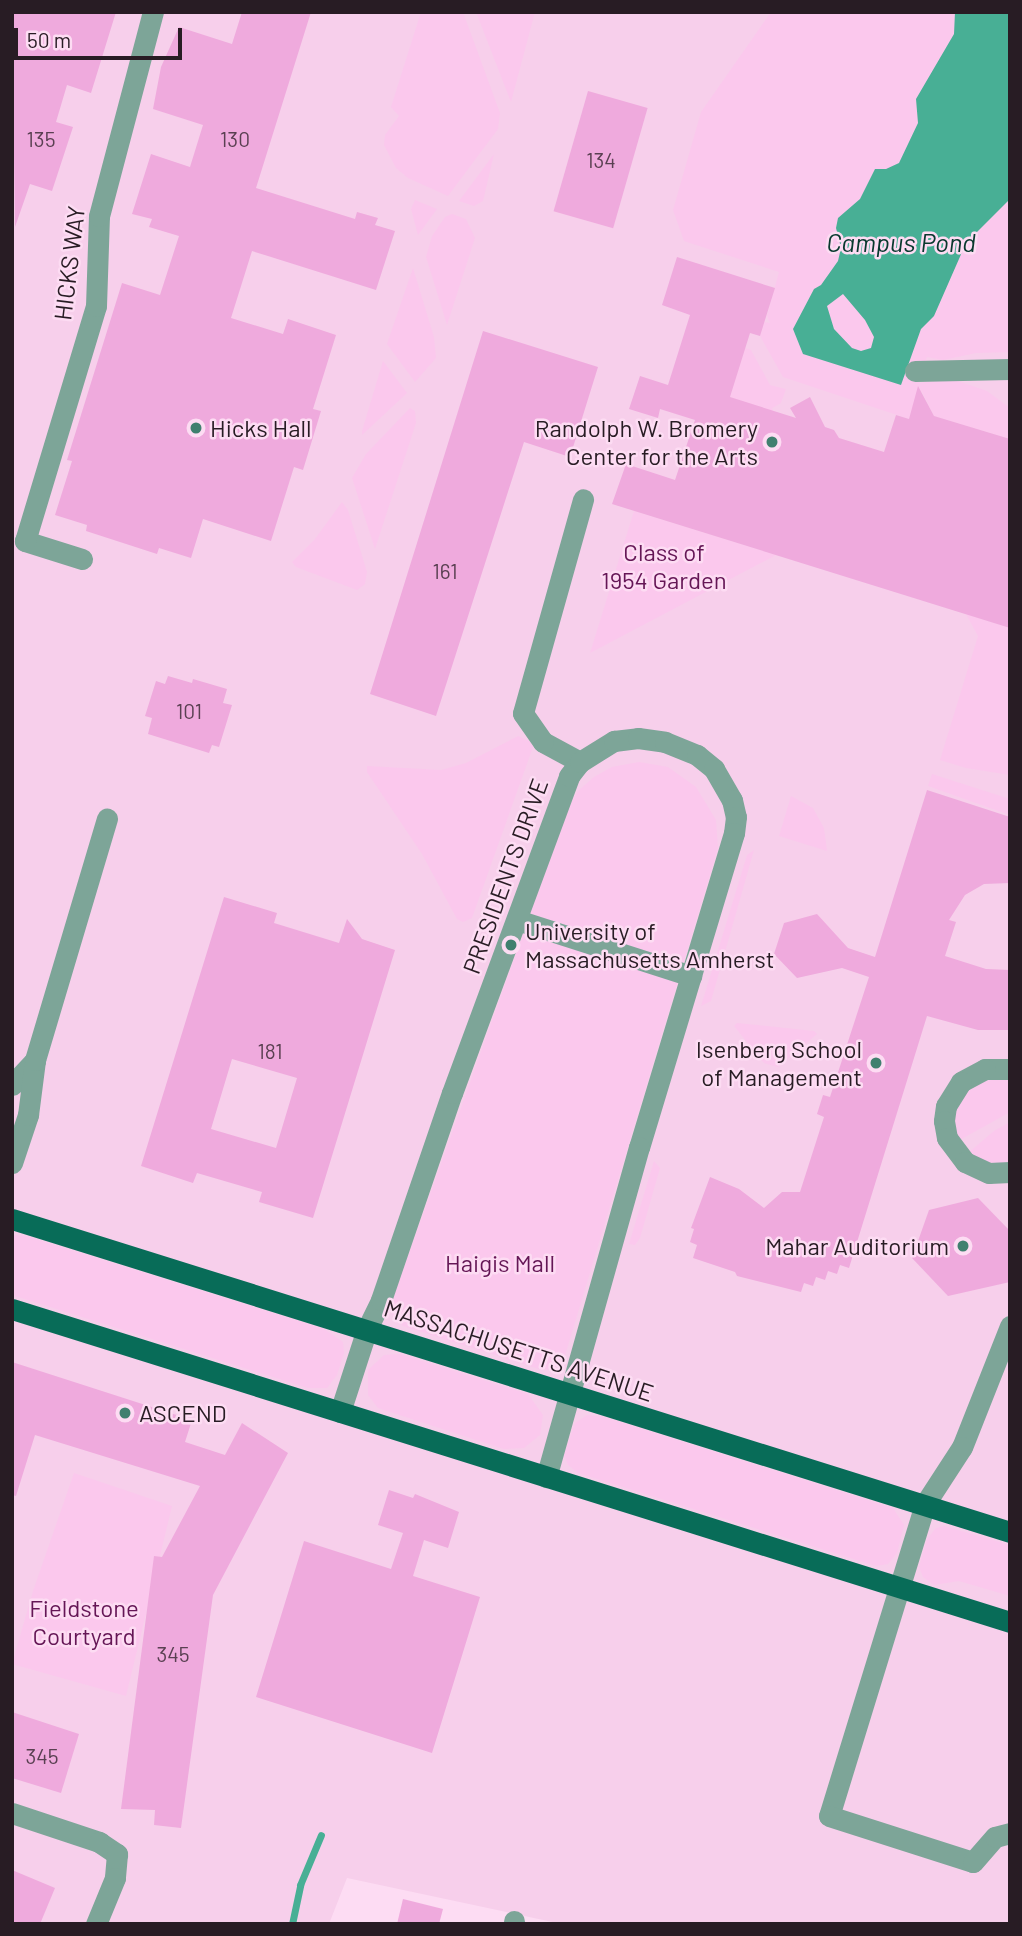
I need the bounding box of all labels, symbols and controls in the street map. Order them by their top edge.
scale bar [18,14,186,58]
text: 50 m [27,27,71,52]
house number: 135 [27,126,55,152]
house number: 130 [220,126,250,152]
house number: 134 [586,147,616,173]
street label: HICKS WAY [48,204,90,322]
water label: Campus Pond [826,226,976,258]
place label: Hicks Hall [210,414,312,442]
place label: Randolph W. Bromery Center for the Arts [535,414,758,470]
marker: Hicks Hall [188,420,204,436]
marker: Randolph W. Bromery Center for the Arts [764,434,780,450]
park label: Class of 1954 Garden [601,538,727,594]
house number: 161 [432,558,458,584]
house number: 101 [176,698,202,724]
street label: PRESIDENTS DRIVE [456,774,554,978]
place label: University of Massachusetts Amherst [525,917,775,973]
marker: University of Massachusetts Amherst [503,937,519,953]
place label: Isenberg School of Management [696,1035,862,1091]
house number: 181 [257,1038,283,1064]
marker: Isenberg School of Management [868,1055,884,1071]
place label: Mahar Auditorium [765,1232,949,1260]
marker: Mahar Auditorium [955,1238,971,1254]
park label: Haigis Mall [445,1249,555,1277]
street label: MASSACHUSETTS AVENUE [381,1293,657,1407]
place label: ASCEND [139,1399,227,1427]
marker: ASCEND [117,1405,133,1421]
park label: Fieldstone Courtyard [29,1594,139,1650]
house number: 345 [156,1641,190,1667]
house number: 345 [25,1743,59,1769]

